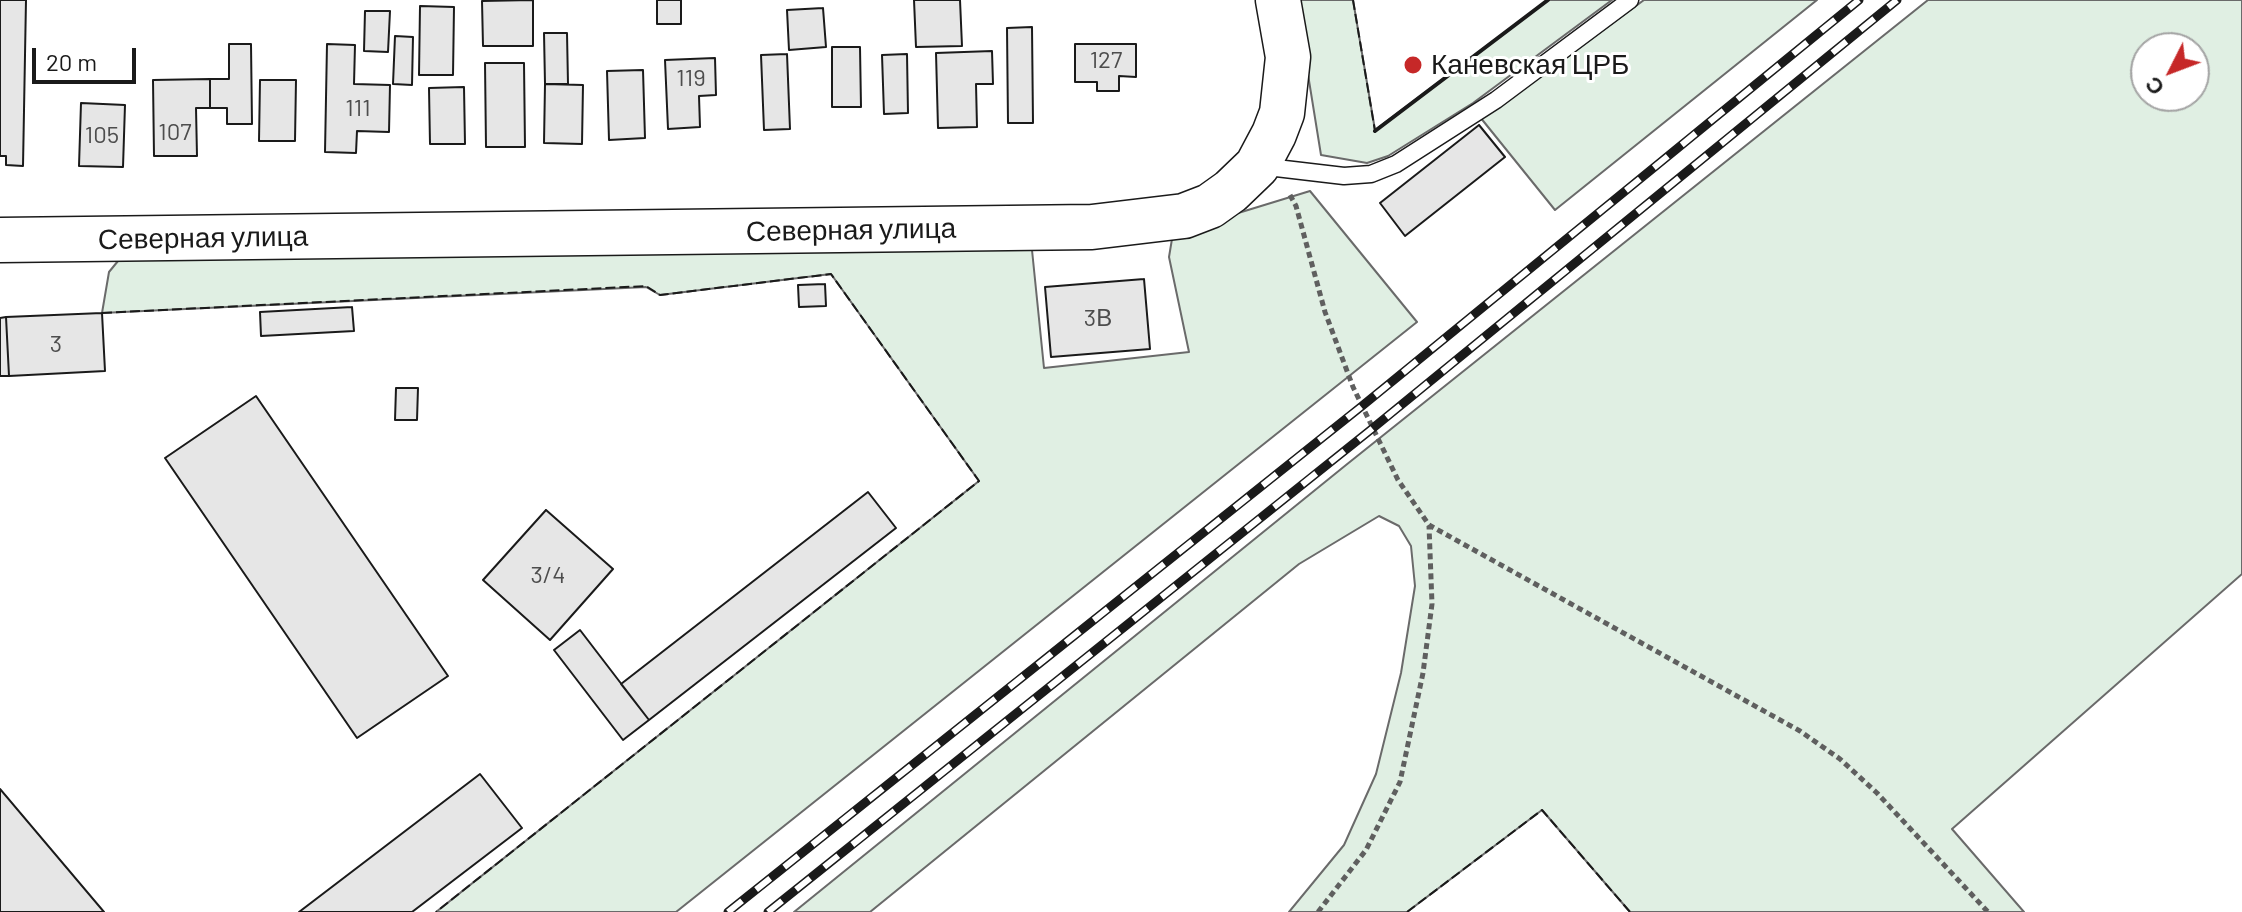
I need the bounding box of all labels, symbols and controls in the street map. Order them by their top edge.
scale bar [36,32,140,82]
north arrow [2130,32,2210,112]
house number: 127 [1090,46,1122,74]
text: 20 m [46,47,97,76]
place label: Каневская ЦРБ [1431,48,1629,82]
marker: Каневская ЦРБ [1402,54,1424,76]
house number: 119 [676,64,706,92]
text: С [2139,72,2169,101]
house number: 111 [345,94,371,122]
house number: 107 [158,118,192,146]
house number: 105 [85,121,119,149]
street label: Северная улица [746,211,956,249]
street label: Северная улица [98,219,308,257]
house number: 3В [1084,304,1112,332]
house number: 3 [50,330,62,358]
house number: 3/4 [530,561,566,589]

